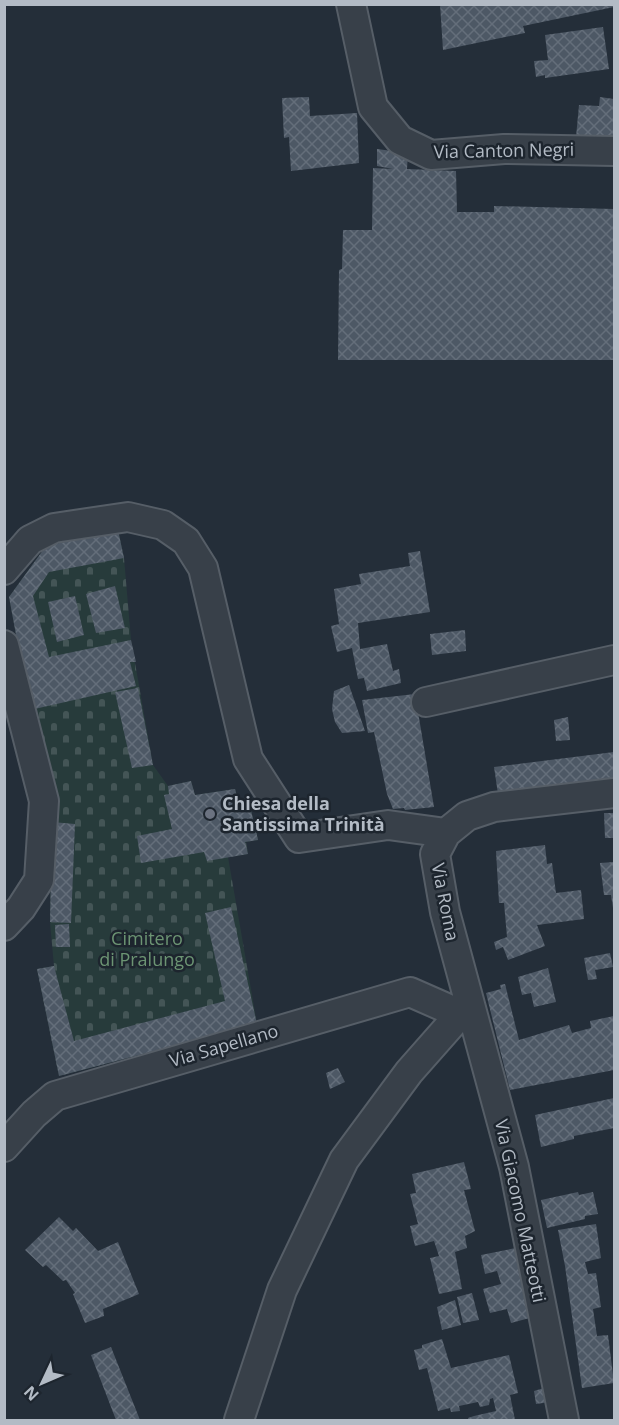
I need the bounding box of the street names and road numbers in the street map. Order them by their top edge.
street label: Via Canton Negri [433,137,574,163]
street label: Via Roma [427,861,465,943]
street label: Via Sapellano [167,1018,281,1072]
street label: Via Giacomo Matteotti [490,1117,552,1305]

